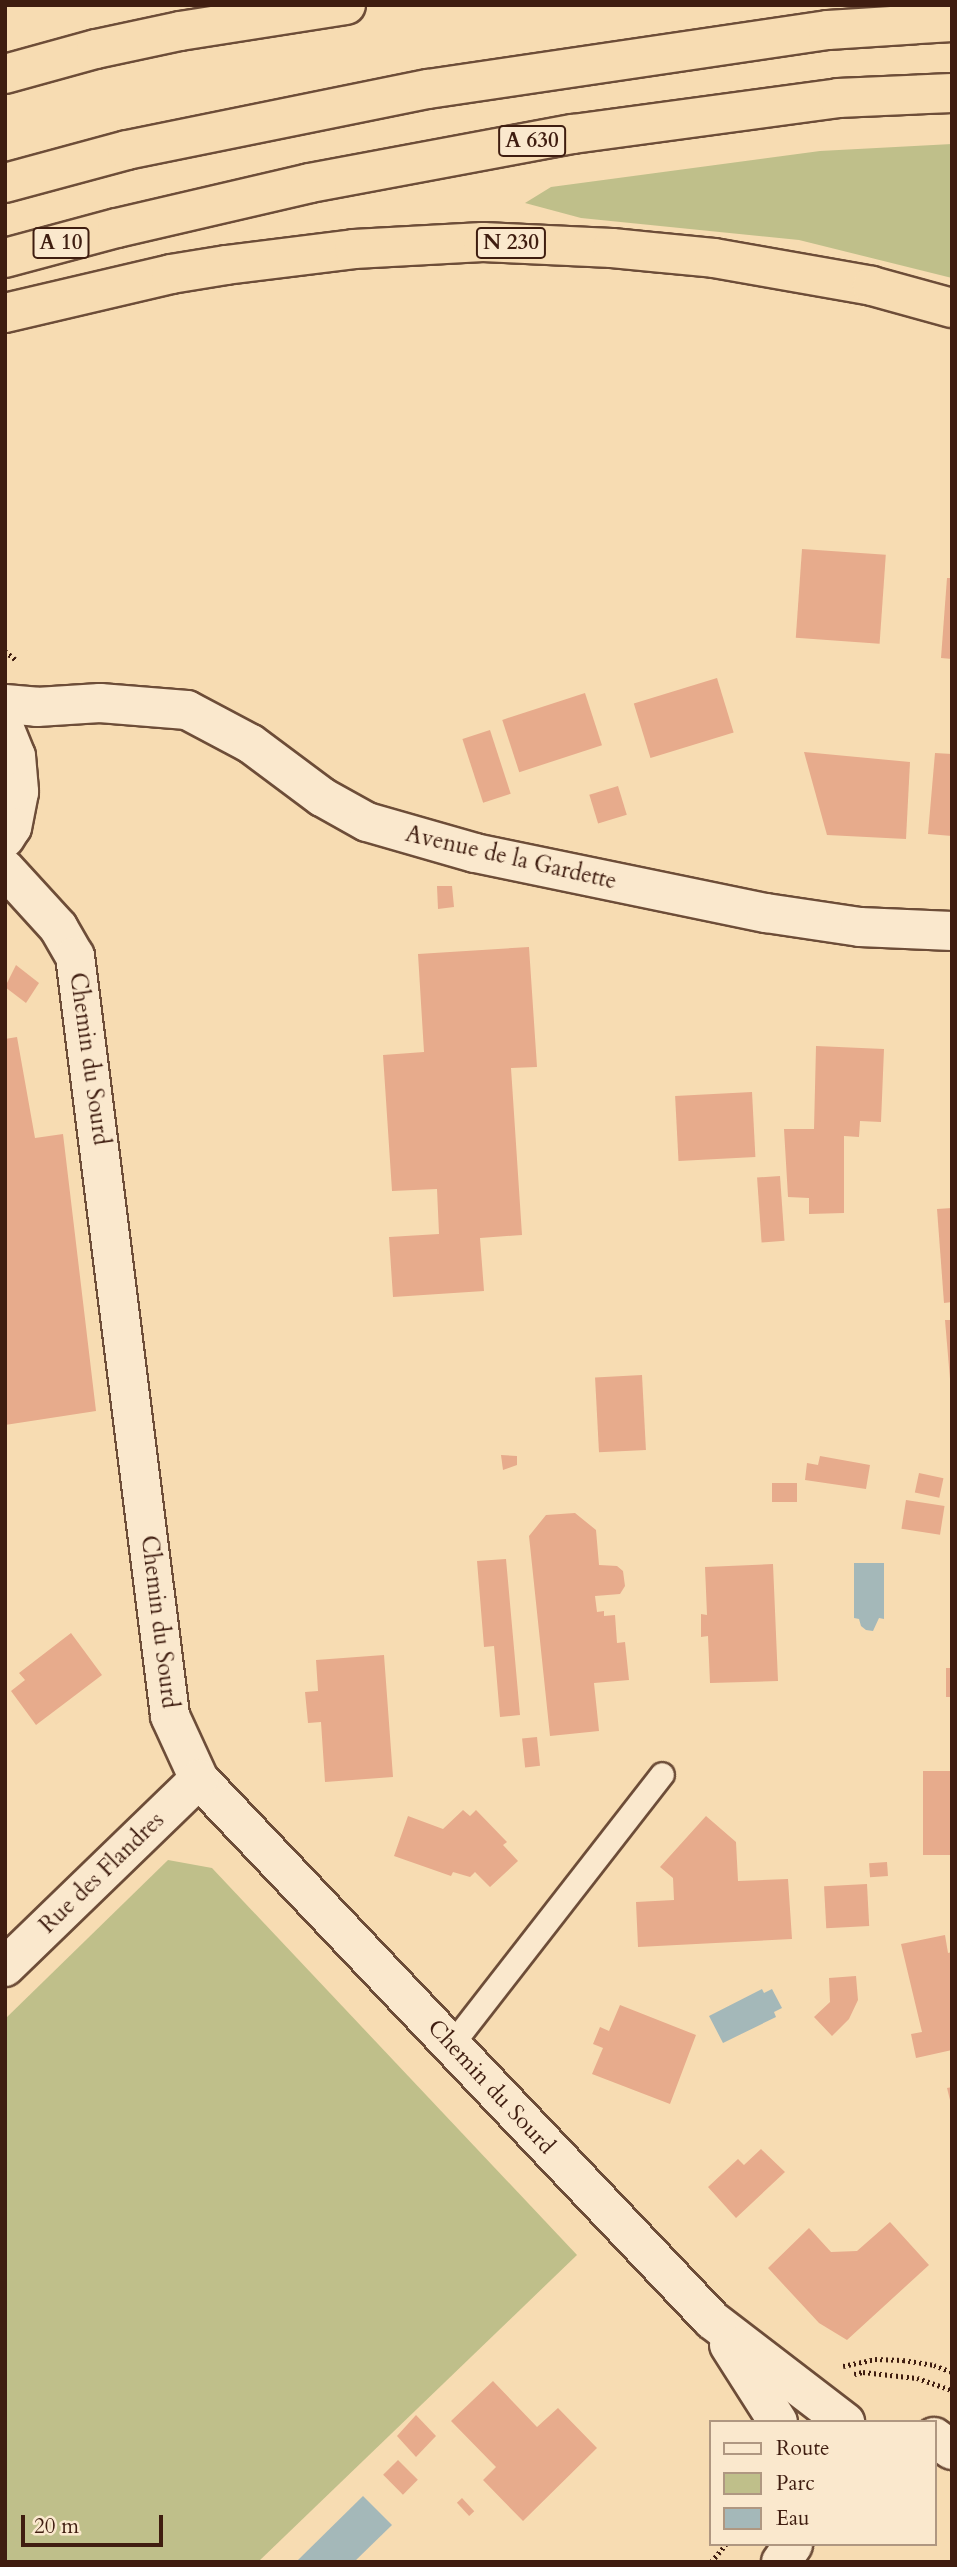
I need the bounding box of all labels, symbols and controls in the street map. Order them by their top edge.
road number: A 630 [497,124,567,158]
road number: A 10 [31,226,91,260]
road number: N 230 [474,226,548,260]
street label: Avenue de la Gardette [403,820,619,896]
street label: Chemin du Sourd [63,971,115,1147]
street label: Chemin du Sourd [135,1534,183,1710]
street label: Rue des Flandres [34,1807,170,1939]
street label: Chemin du Sourd [422,2014,560,2160]
legend [708,2420,936,2546]
text: Route [776,2434,830,2463]
text: Parc [776,2469,815,2498]
scale bar [24,2500,166,2544]
text: Eau [776,2504,810,2533]
text: 20 m [34,2512,79,2541]

